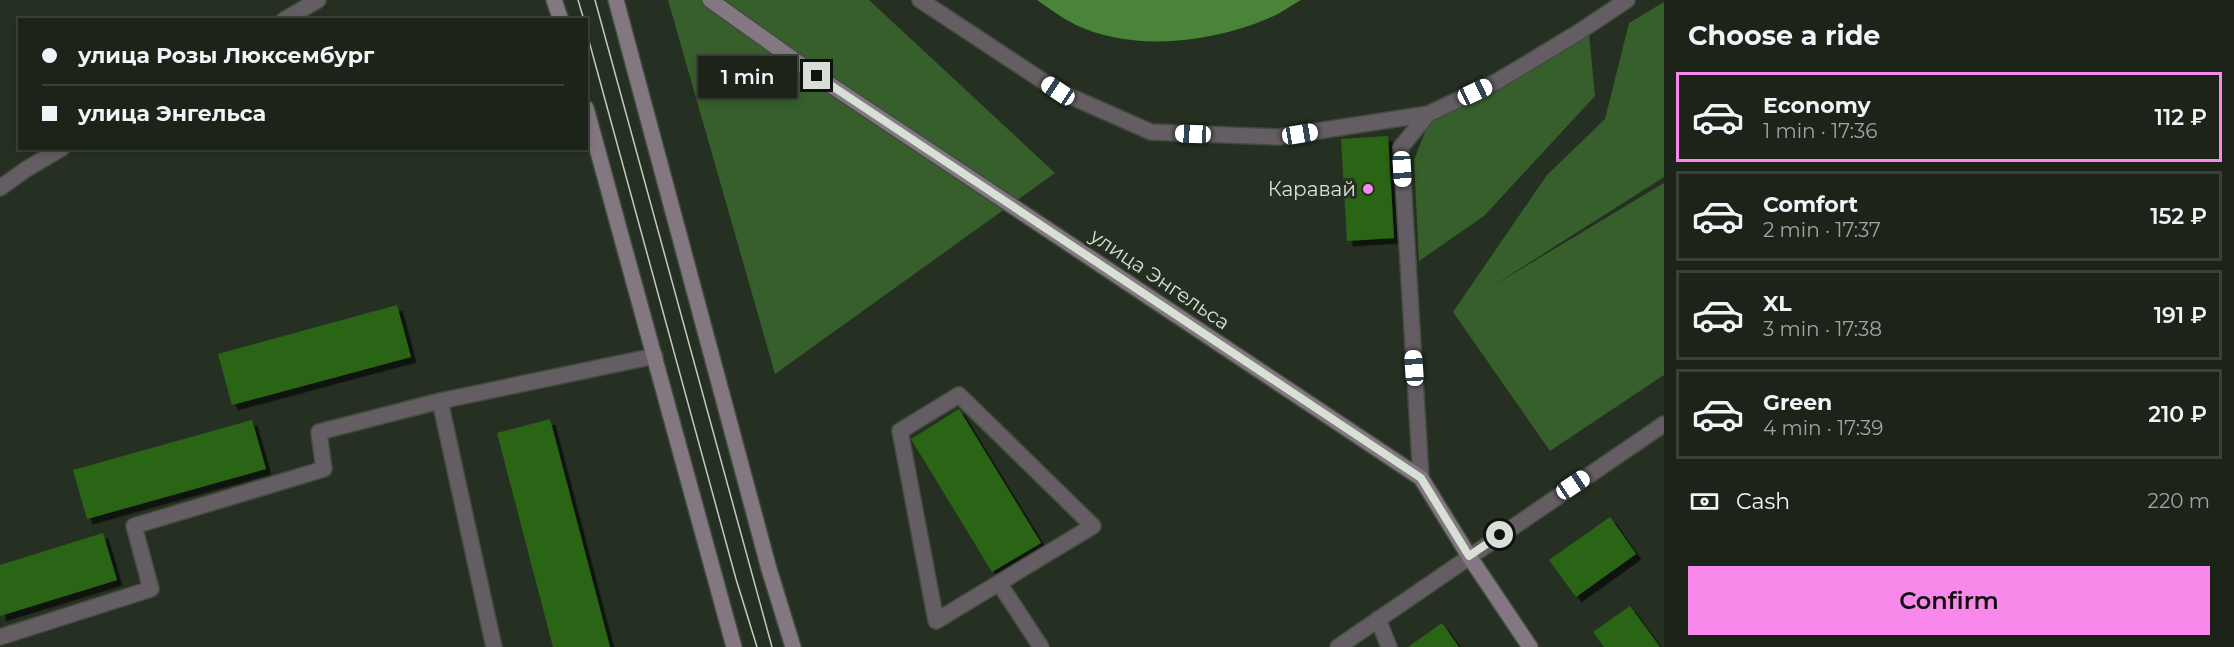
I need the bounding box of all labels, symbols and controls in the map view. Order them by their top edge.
text: Choose a ride [1688,19,1880,52]
text: улица Розы Люксембург [78,42,374,69]
callout: 1 min [697,55,796,97]
route end [803,62,830,89]
text: 1 min [721,65,774,89]
car [1038,73,1078,109]
car [1455,76,1495,108]
icon: car [1691,90,1745,144]
text: Economy [1763,92,1871,119]
text: улица Энгельса [78,100,266,127]
text: 112 ₽ [2155,104,2207,131]
text: 1 min · 17:36 [1763,119,1877,143]
car [1281,122,1319,146]
car [1175,124,1211,144]
car [1392,151,1412,187]
place label: Каравай [1268,177,1356,201]
marker: Каравай [1361,182,1375,196]
icon: car [1691,189,1745,243]
text: Comfort [1763,191,1858,218]
text: 152 ₽ [2150,203,2207,230]
text: 2 min · 17:37 [1763,218,1881,242]
street label: улица Энгельса [1085,223,1234,335]
icon: car [1691,288,1745,342]
text: XL [1763,290,1792,317]
text: 191 ₽ [2154,302,2207,329]
text: 3 min · 17:38 [1763,317,1882,341]
car [1404,349,1424,387]
icon: car [1691,387,1745,441]
text: Green [1763,389,1832,416]
text: 210 ₽ [2148,401,2207,428]
text: 4 min · 17:39 [1763,416,1883,440]
car [1553,467,1593,503]
icon: cash [1688,485,1721,518]
text: Cash [1736,488,1790,515]
text: 220 m [2148,489,2210,513]
route start [1486,521,1513,548]
button: Confirm [1688,566,2210,635]

